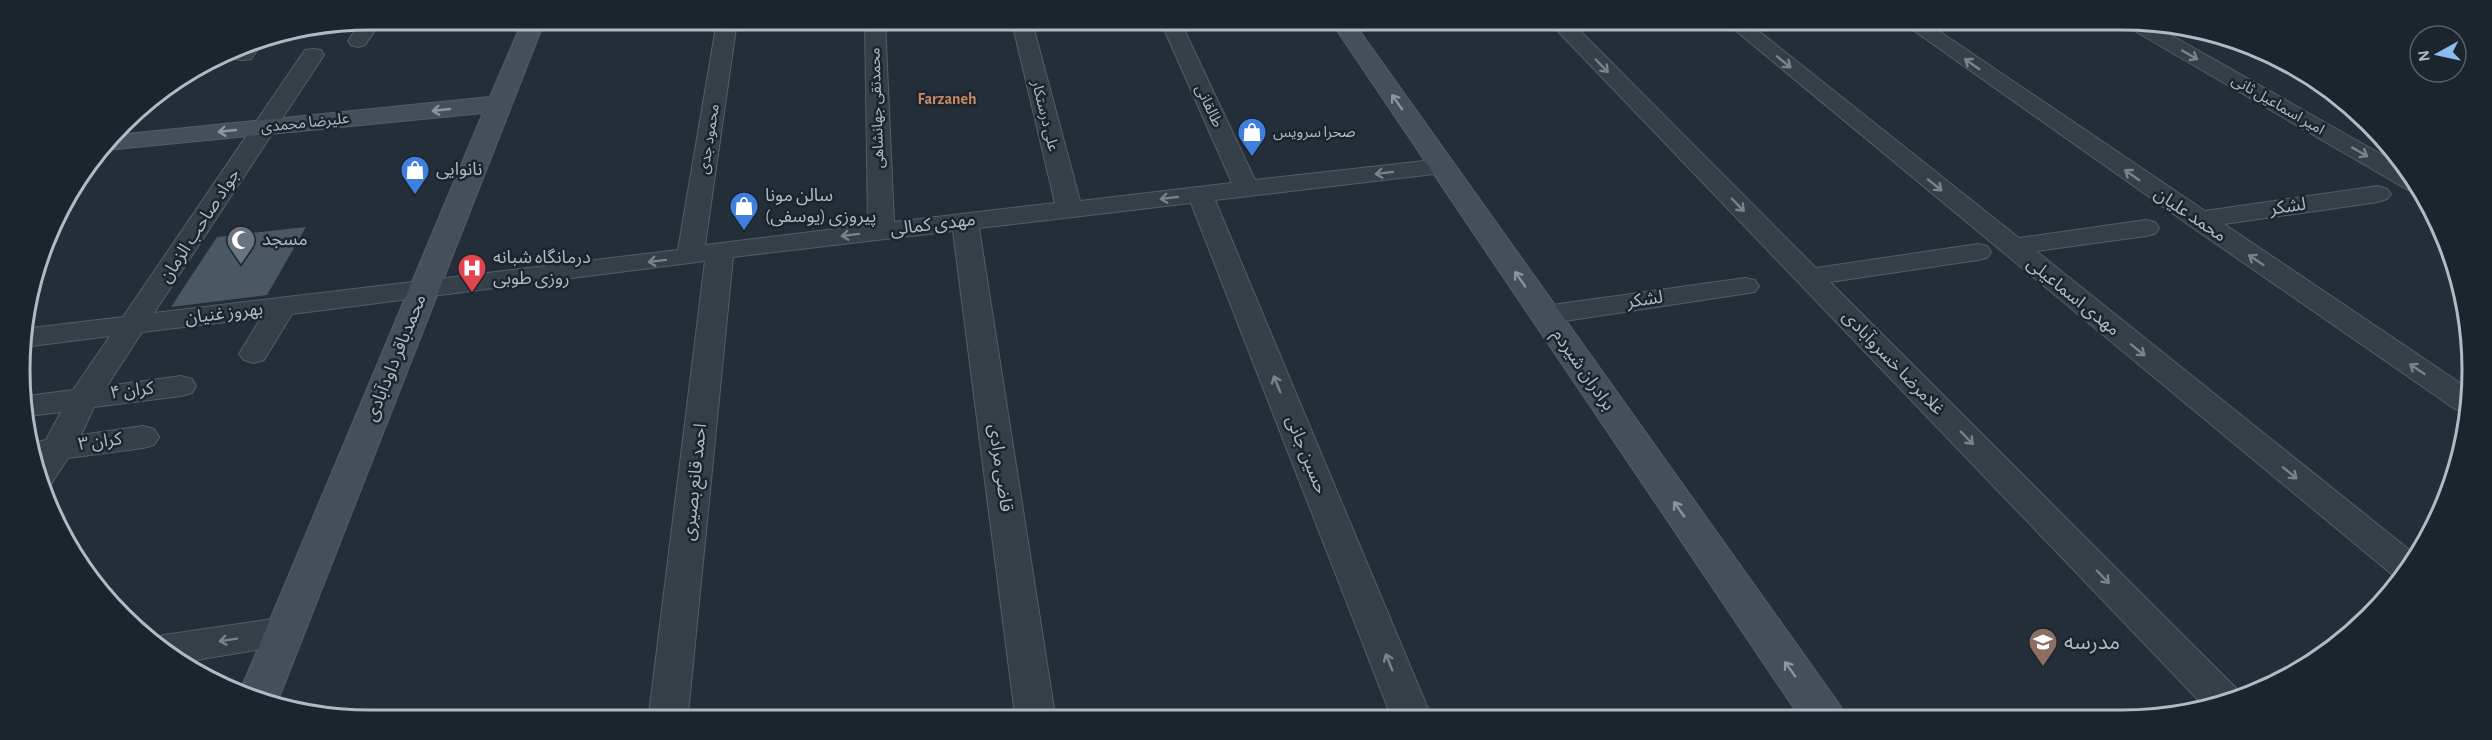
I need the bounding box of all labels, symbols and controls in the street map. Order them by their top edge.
north arrow [2408,24,2468,84]
street label: محمدتقی جهانشاهی [867,47,888,169]
one-way arrow [2181,49,2198,61]
text: N [2415,49,2433,63]
one-way arrow [1776,55,1792,68]
one-way arrow [1595,58,1610,73]
one-way arrow [1964,58,1981,70]
street label: امیر اسماعیل ثانی [2229,72,2327,138]
street label: علی درستکار [1028,78,1061,154]
street label: طالقانی [1192,82,1225,130]
district label: Farzaneh [918,91,976,107]
one-way arrow [1391,94,1403,110]
street label: محمود جدی [696,103,723,175]
one-way arrow [432,104,452,115]
street label: علیرضا محمدی [260,111,351,136]
shop icon: صحرا سرویس [1236,116,1268,158]
place label: صحرا سرویس [1273,125,1356,141]
one-way arrow [217,126,237,137]
one-way arrow [2351,146,2368,158]
shop icon: نانوایی [399,154,431,196]
place label: نانوایی [436,161,482,180]
street label: جواد صاحب الزمان [156,166,244,287]
one-way arrow [1374,167,1394,178]
one-way arrow [2125,169,2141,181]
one-way arrow [1927,178,1942,192]
street label: محمد علیان [2150,184,2229,246]
place label: سالن مونا پیروزی (یوسفی) [765,187,876,227]
shop icon: سالن مونا پیروزی (یوسفی) [728,190,760,232]
one-way arrow [1160,192,1180,203]
street label: لشكر [2268,196,2307,220]
one-way arrow [1731,198,1746,213]
street label: مهدی کمالی [889,211,977,240]
mosque icon: مسجد [225,224,257,266]
one-way arrow [841,230,861,241]
place label: مسجد [262,231,308,249]
place label: درمانگاه شبانه روزی طوبی [493,248,591,289]
hospital icon: درمانگاه شبانه روزی طوبی [456,252,488,294]
street label: مهدی اسماعیلی [2023,254,2123,340]
one-way arrow [2248,254,2265,266]
one-way arrow [648,256,668,267]
one-way arrow [1514,272,1526,288]
street label: لشكر [1625,289,1664,313]
street label: محمدباقر داودآبادی [361,291,431,424]
street label: بهروز غنیان [184,300,264,329]
street label: غلامرضا خسروآبادی [1838,306,1948,420]
street label: برادران شیردم [1545,326,1618,416]
one-way arrow [2130,343,2145,357]
one-way arrow [2409,363,2426,376]
one-way arrow [1271,375,1282,393]
street label: کران ۴ [109,379,156,404]
street label: حسین جانی [1281,413,1330,497]
street label: احمد قانع بصیری [680,422,714,542]
street label: قاضی مرادی [984,423,1015,513]
street label: کران ۳ [77,430,124,455]
one-way arrow [1959,431,1974,446]
one-way arrow [2282,466,2298,479]
one-way arrow [1673,501,1685,517]
one-way arrow [2096,570,2111,585]
school or university icon: مدرسه [2027,626,2059,668]
place label: مدرسه [2064,632,2120,654]
one-way arrow [218,634,238,645]
one-way arrow [1383,653,1394,671]
one-way arrow [1784,661,1796,677]

